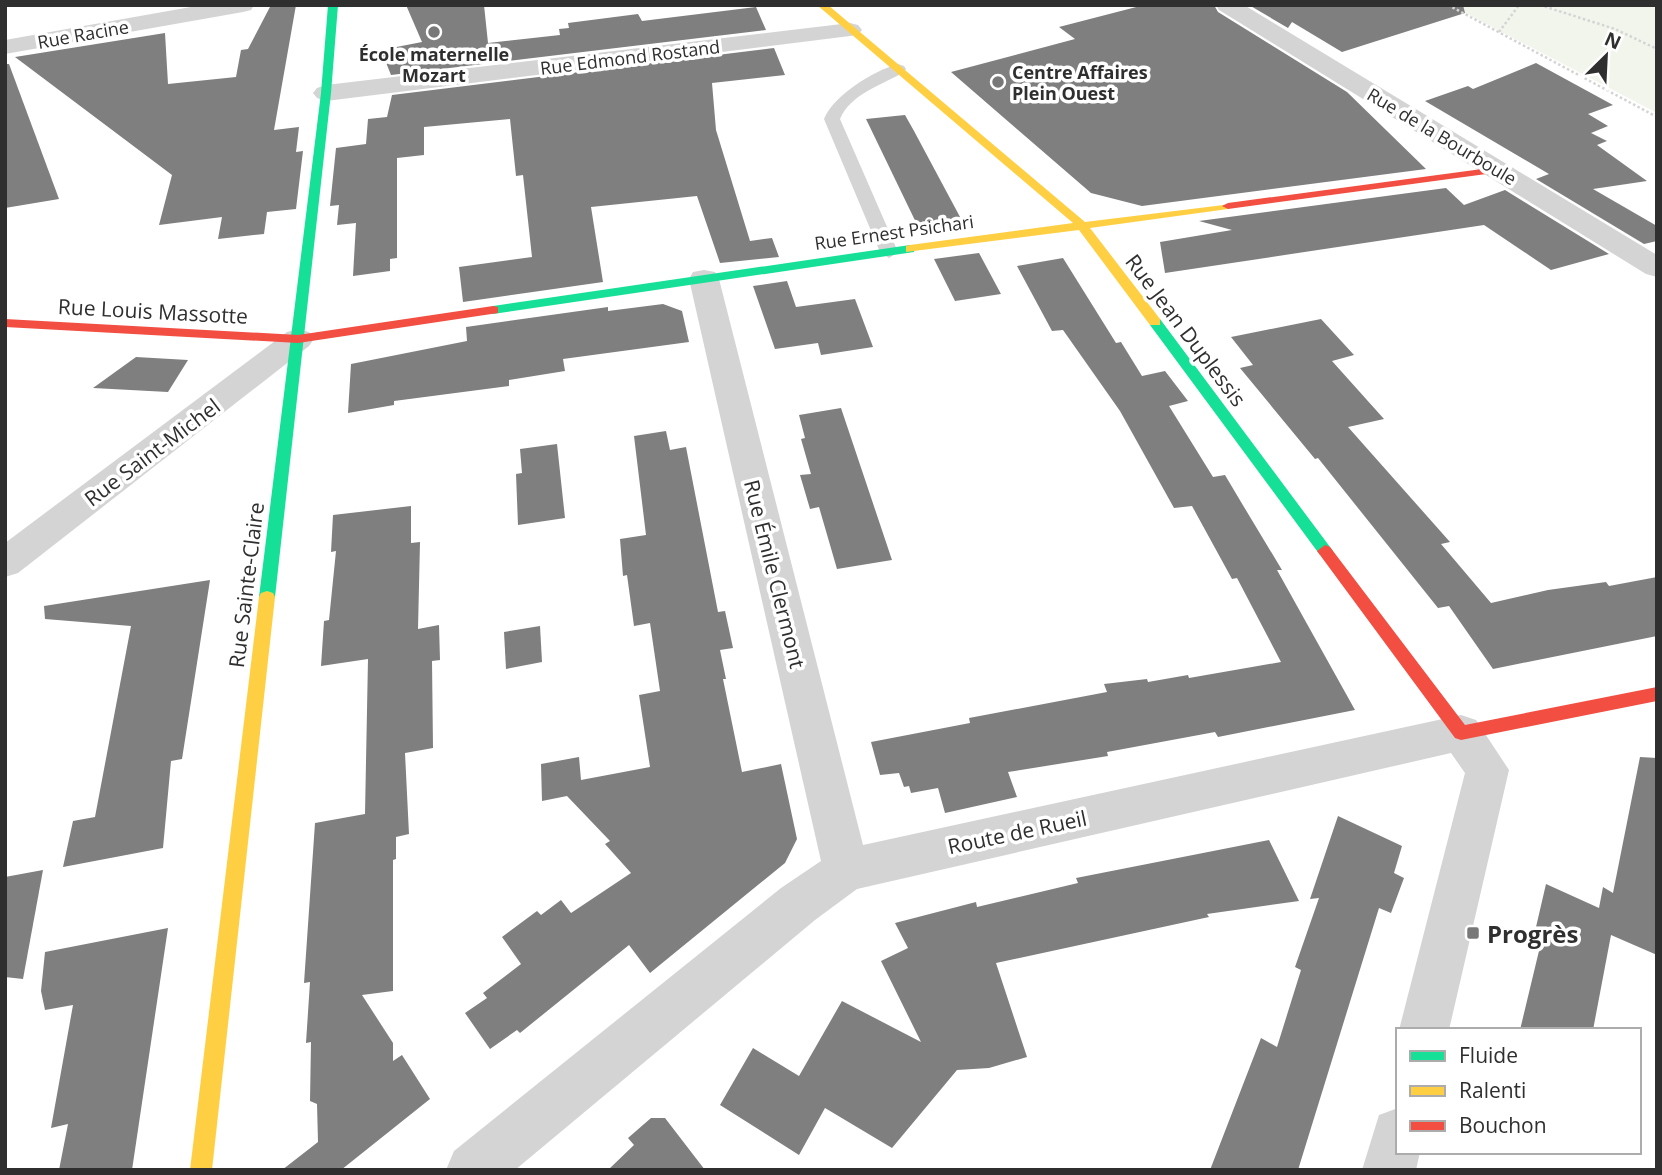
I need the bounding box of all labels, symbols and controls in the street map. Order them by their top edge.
street label: Rue Racine [35,14,131,54]
north arrow [1571,21,1641,91]
marker: École maternelle Mozart [426,24,442,40]
text: N [1601,25,1625,55]
street label: Rue Edmond Rostand [539,34,721,80]
place label: École maternelle Mozart [359,42,509,87]
place label: Centre Affaires Plein Ouest [1012,60,1148,105]
marker: Centre Affaires Plein Ouest [990,74,1006,90]
street label: Rue de la Bourboule [1363,82,1521,190]
street label: Rue Ernest Psichari [813,209,975,255]
street label: Rue Jean Duplessis [1119,248,1253,412]
street label: Rue Louis Massotte [57,292,249,330]
street label: Rue Saint-Michel [79,392,225,512]
street label: Rue Émile Clermont [738,477,812,671]
street label: Rue Sainte-Claire [222,501,270,669]
street label: Route de Rueil [945,804,1089,860]
place label: Progrès [1487,917,1578,950]
marker: Progrès [1465,925,1481,941]
legend [1396,1028,1641,1154]
text: Fluide [1459,1041,1518,1069]
text: Ralenti [1459,1076,1526,1104]
text: Bouchon [1459,1111,1547,1139]

